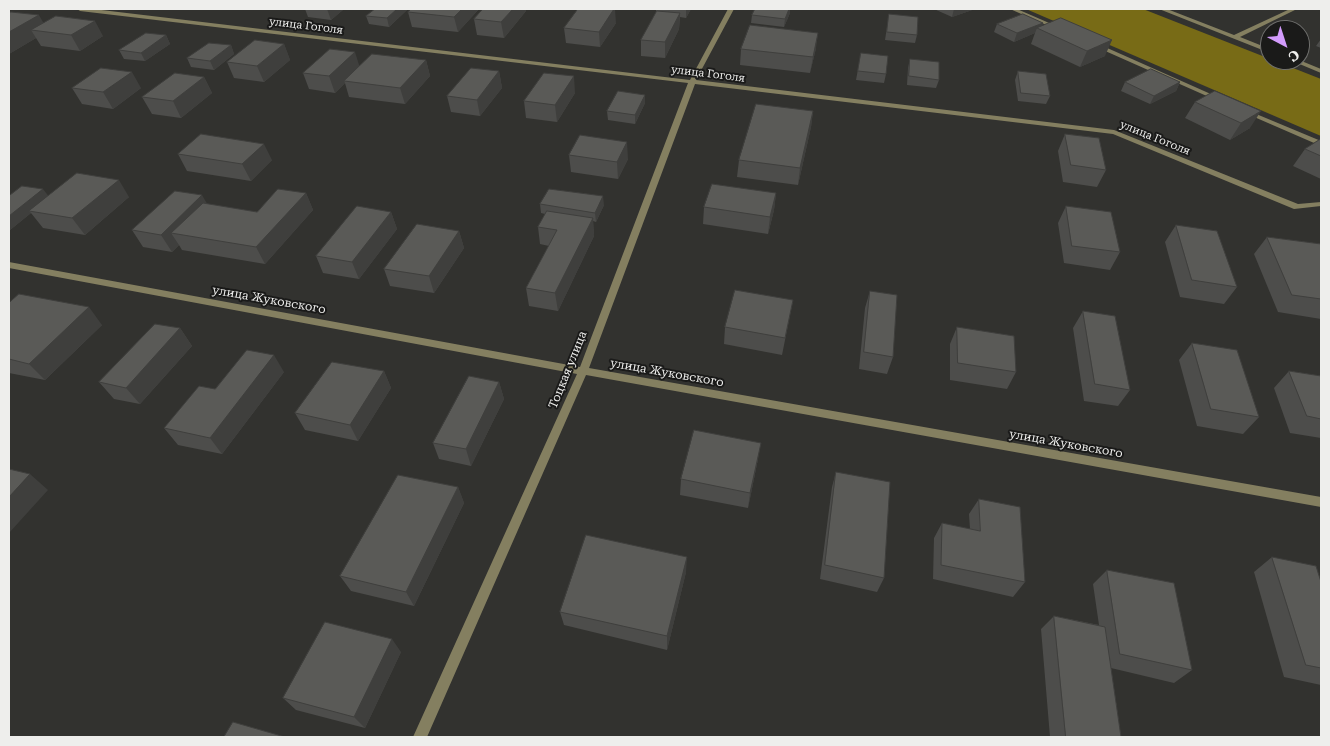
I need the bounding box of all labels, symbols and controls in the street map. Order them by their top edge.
street label: улица Гоголя [268,15,344,37]
north arrow [1260,20,1310,70]
text: С [1285,46,1303,65]
street label: улица Гоголя [670,63,746,85]
street label: улица Гоголя [1118,118,1192,158]
street label: улица Жуковского [211,283,327,317]
street label: Тоцкая улица [546,329,590,411]
street label: улица Жуковского [609,356,725,390]
street label: улица Жуковского [1008,427,1124,461]

